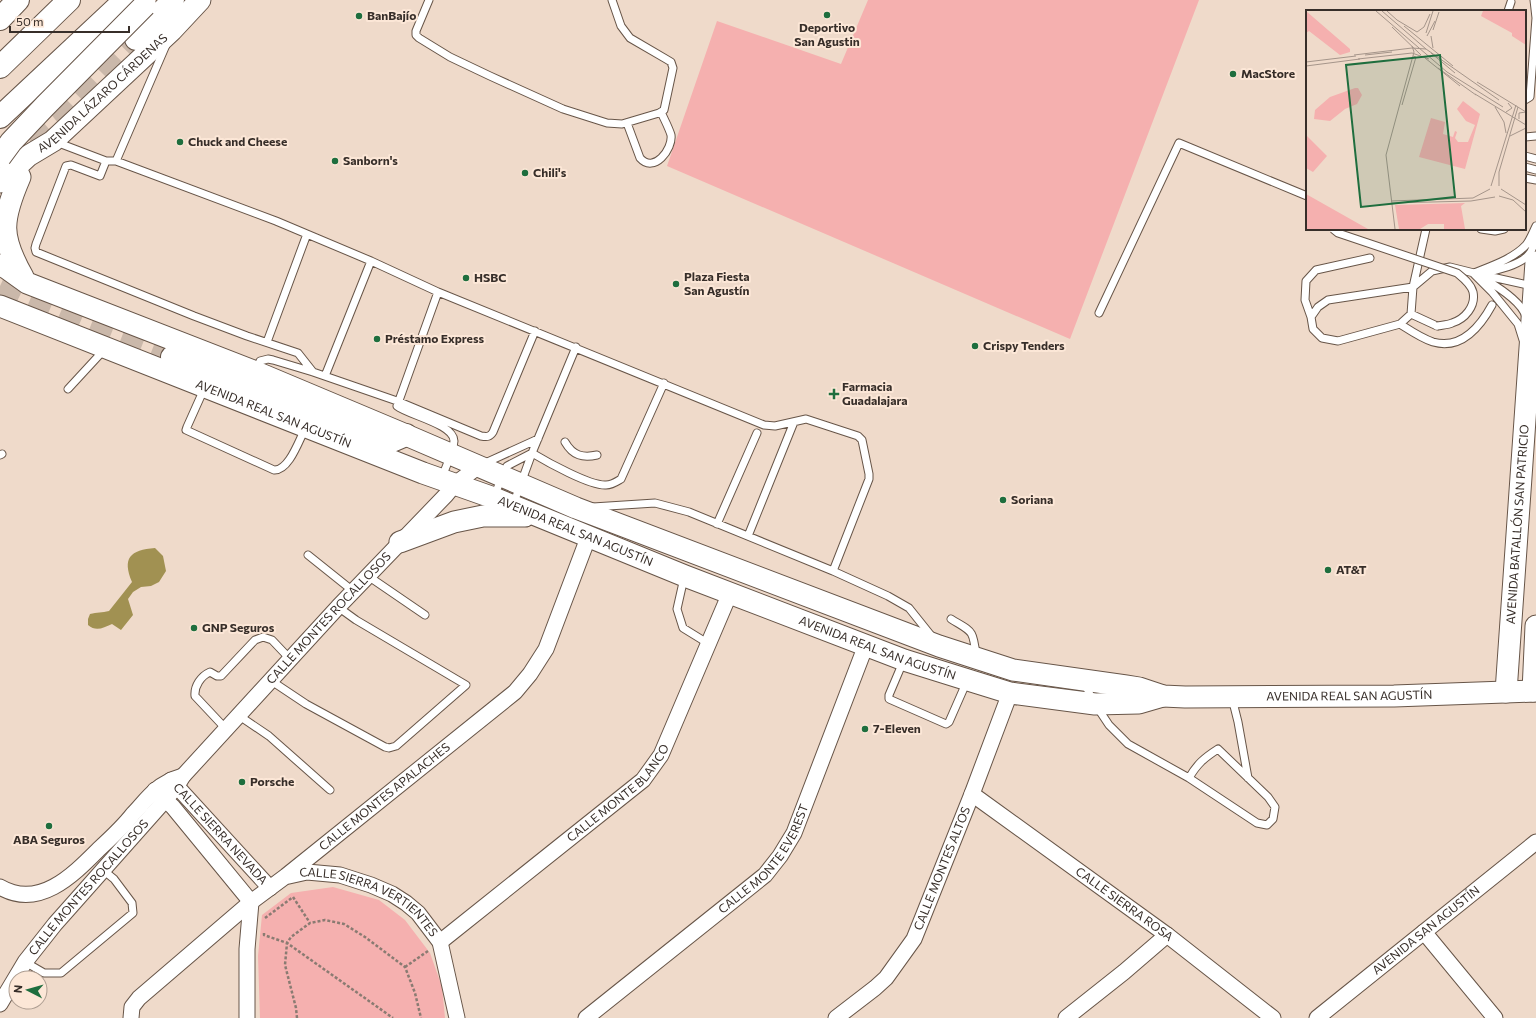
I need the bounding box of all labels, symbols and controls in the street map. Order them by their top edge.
scale bar [10,8,129,34]
place label: BanBajío [367,8,416,22]
marker: Deportivo San Agustin [822,10,832,20]
inset map [1306,10,1526,230]
marker: BanBajío [354,11,364,21]
text: 50 m [16,14,44,28]
place label: Deportivo San Agustin [794,20,860,48]
street label: AVENIDA LÁZARO CÁRDENAS [35,30,170,155]
place label: MacStore [1241,66,1295,80]
marker: MacStore [1228,69,1238,79]
place label: Chuck and Cheese [188,134,287,148]
marker: Chuck and Cheese [175,137,185,147]
place label: Sanborn's [343,153,398,167]
marker: Sanborn's [330,156,340,166]
place label: Chili's [533,165,567,179]
marker: Chili's [520,168,530,178]
place label: Plaza Fiesta San Agustín [684,269,750,297]
place label: HSBC [474,270,506,284]
marker: HSBC [461,273,471,283]
marker: Plaza Fiesta San Agustín [671,279,681,289]
place label: Préstamo Express [385,331,484,345]
marker: Préstamo Express [372,334,382,344]
place label: Crispy Tenders [983,338,1065,352]
marker: Crispy Tenders [970,341,980,351]
street label: AVENIDA REAL SAN AGUSTÍN [194,376,354,450]
place label: Farmacia Guadalajara [842,379,908,407]
marker: Farmacia Guadalajara [829,389,839,399]
street label: AVENIDA BATALLÓN SAN PATRICIO [1503,424,1531,625]
street label: AVENIDA REAL SAN AGUSTÍN [496,492,655,568]
place label: Soriana [1011,492,1053,506]
marker: Soriana [998,495,1008,505]
street label: CALLE MONTES ROCALLOSOS [263,549,393,686]
place label: AT&T [1336,562,1367,576]
marker: AT&T [1323,565,1333,575]
street label: AVENIDA REAL SAN AGUSTÍN [797,612,958,682]
place label: GNP Seguros [202,620,275,634]
marker: GNP Seguros [189,623,199,633]
street label: AVENIDA REAL SAN AGUSTÍN [1266,687,1433,703]
place label: 7-Eleven [873,721,921,735]
marker: 7-Eleven [860,724,870,734]
street label: CALLE MONTES APALACHES [316,739,452,853]
street label: CALLE MONTE BLANCO [564,742,671,844]
place label: Porsche [250,774,294,788]
marker: Porsche [237,777,247,787]
street label: CALLE SIERRA NEVADA [171,780,271,887]
street label: CALLE MONTE EVEREST [715,801,811,916]
street label: CALLE MONTES ALTOS [910,804,972,932]
street label: CALLE MONTES ROCALLOSOS [25,816,151,958]
marker: ABA Seguros [44,821,54,831]
place label: ABA Seguros [13,832,85,846]
street label: CALLE SIERRA ROSA [1073,863,1177,943]
street label: CALLE SIERRA VERTIENTES [298,864,441,939]
street label: AVENIDA SAN AGUSTÍN [1369,882,1482,977]
north arrow [8,970,48,1010]
text: N [11,984,24,994]

